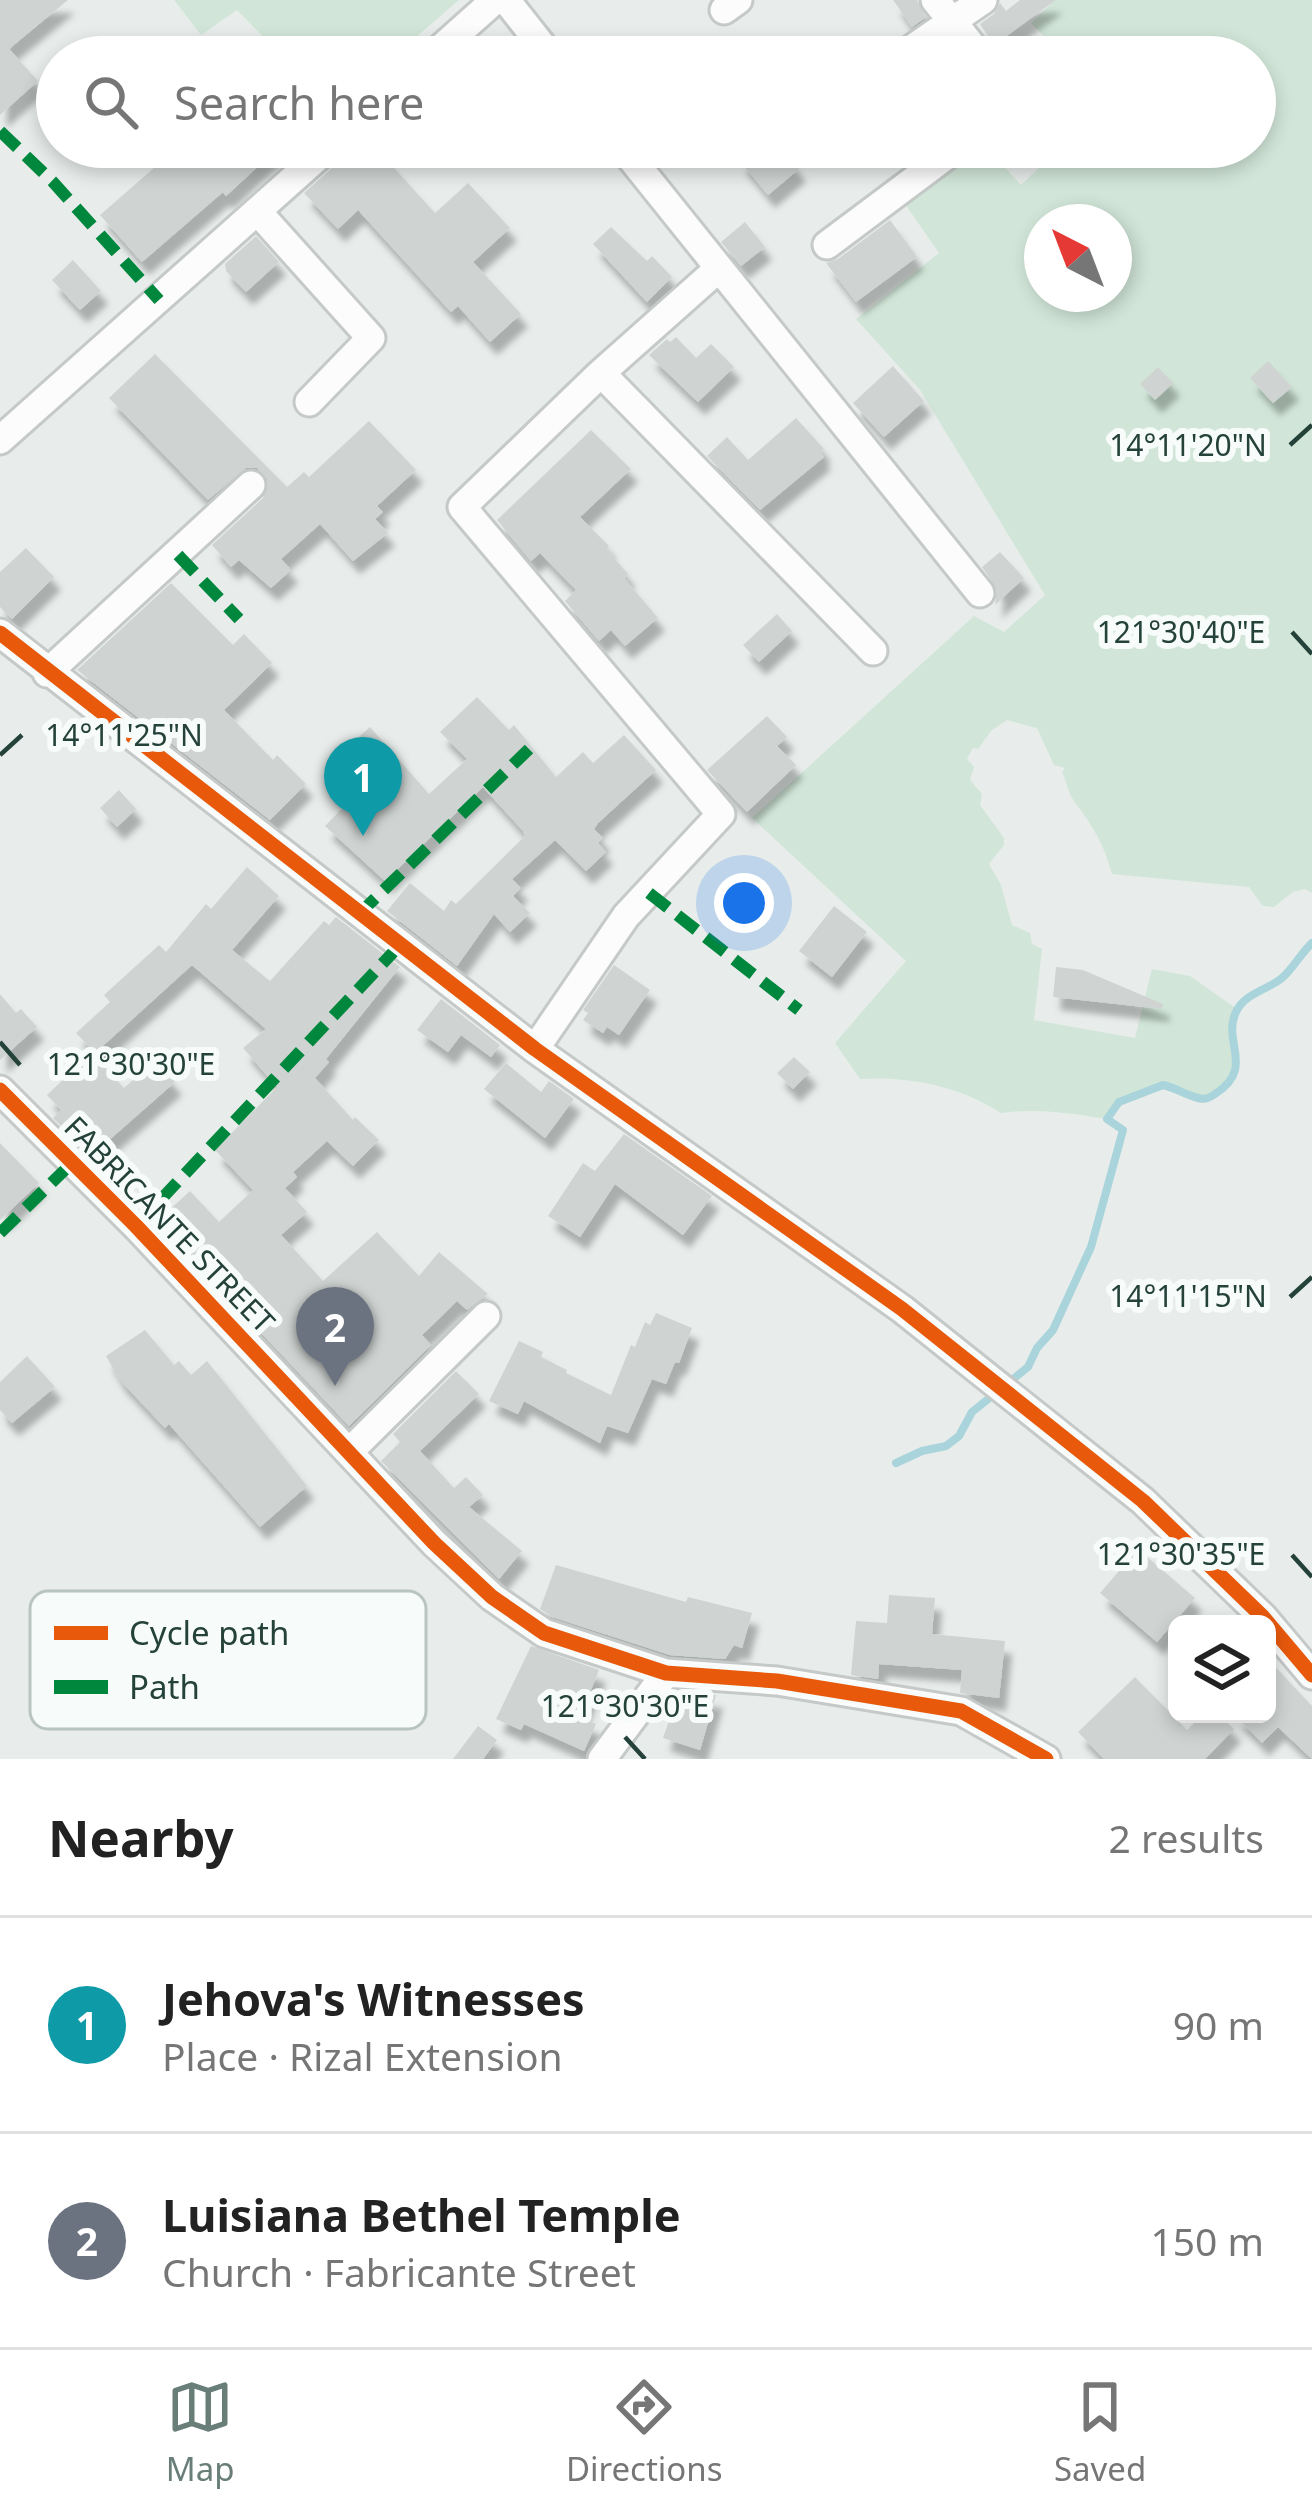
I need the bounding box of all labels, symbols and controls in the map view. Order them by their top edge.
search box [36,36,1276,168]
icon: search [78,69,144,135]
text: Search here [174,72,424,133]
north arrow [1024,204,1132,312]
text: 14°11'20"N [1109,424,1267,465]
text: 121°30'40"E [1097,611,1265,652]
text: 14°11'25"N [45,714,203,755]
pin: 1 [324,737,402,836]
your location [714,873,774,933]
text: 121°30'30"E [47,1043,215,1084]
street label: FABRICANTE STREET [56,1107,285,1341]
text: 14°11'15"N [1109,1275,1267,1316]
pin: 2 [296,1287,374,1386]
text: 121°30'35"E [1097,1533,1265,1574]
legend [30,1591,426,1729]
text: Cycle path [129,1610,289,1655]
map controls [1168,1615,1276,1723]
button: layers [1168,1615,1276,1723]
text: Path [129,1664,200,1709]
text: 121°30'30"E [541,1685,709,1726]
text: Nearby [48,1802,234,1872]
text: 2 results [1109,1811,1264,1864]
text: Jehova's Witnesses [162,1968,585,2029]
text: 1 [76,1998,98,2051]
text: 90 m [1173,1998,1264,2051]
text: Place · Rizal Extension [162,2029,563,2082]
text: Luisiana Bethel Temple [162,2184,681,2245]
text: 2 [76,2214,98,2267]
text: 150 m [1150,2214,1264,2267]
text: Church · Fabricante Street [162,2245,636,2298]
tab: Map [166,2374,234,2491]
tab: Directions [566,2374,723,2491]
tab: Saved [1054,2374,1146,2491]

